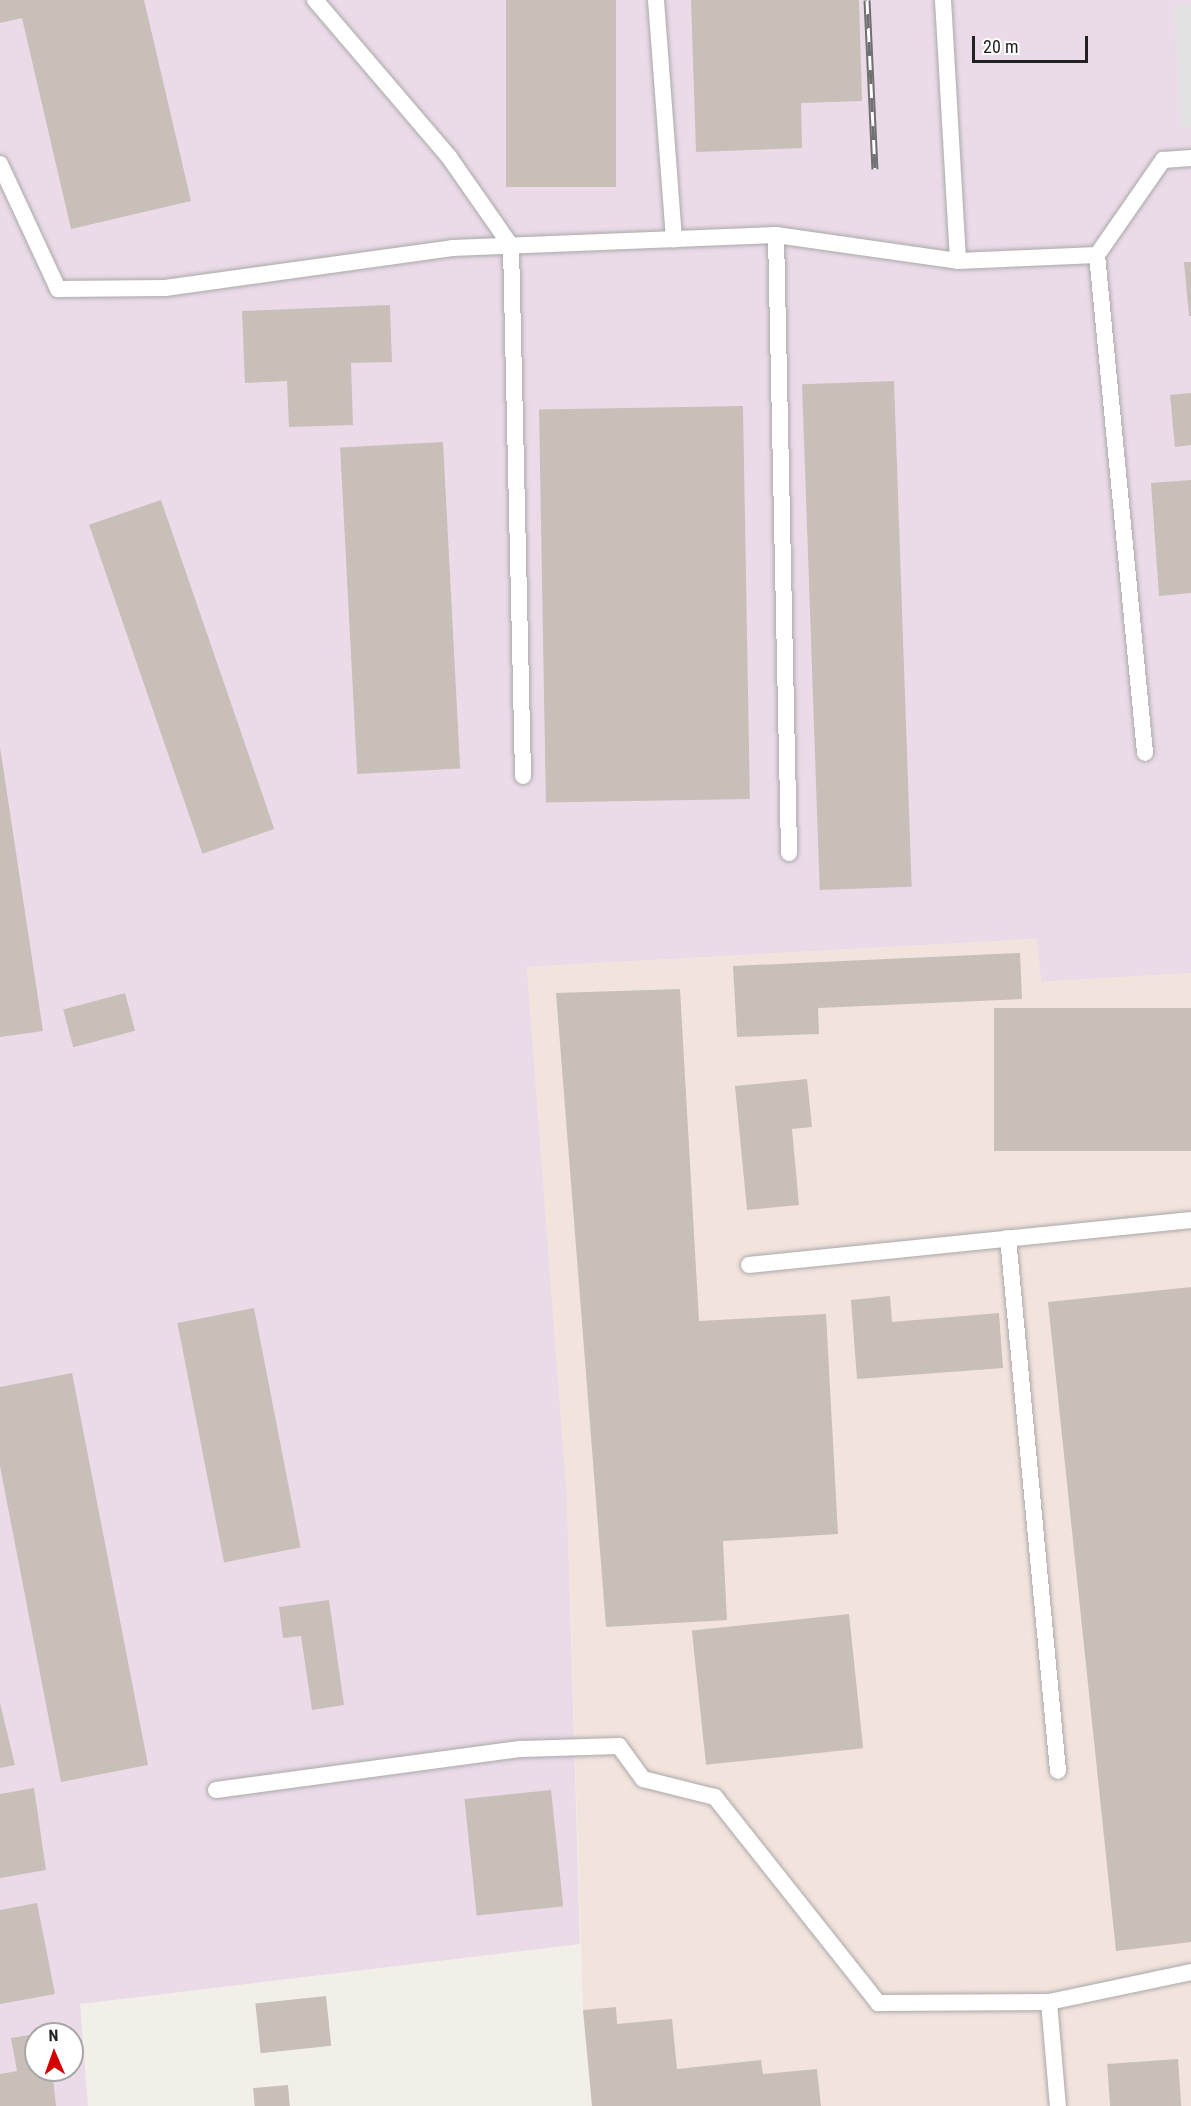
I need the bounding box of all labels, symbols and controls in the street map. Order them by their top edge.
scale bar [975,24,1090,62]
text: 20 m [983,36,1018,57]
north arrow [24,2022,84,2082]
text: N [48,2026,59,2045]

